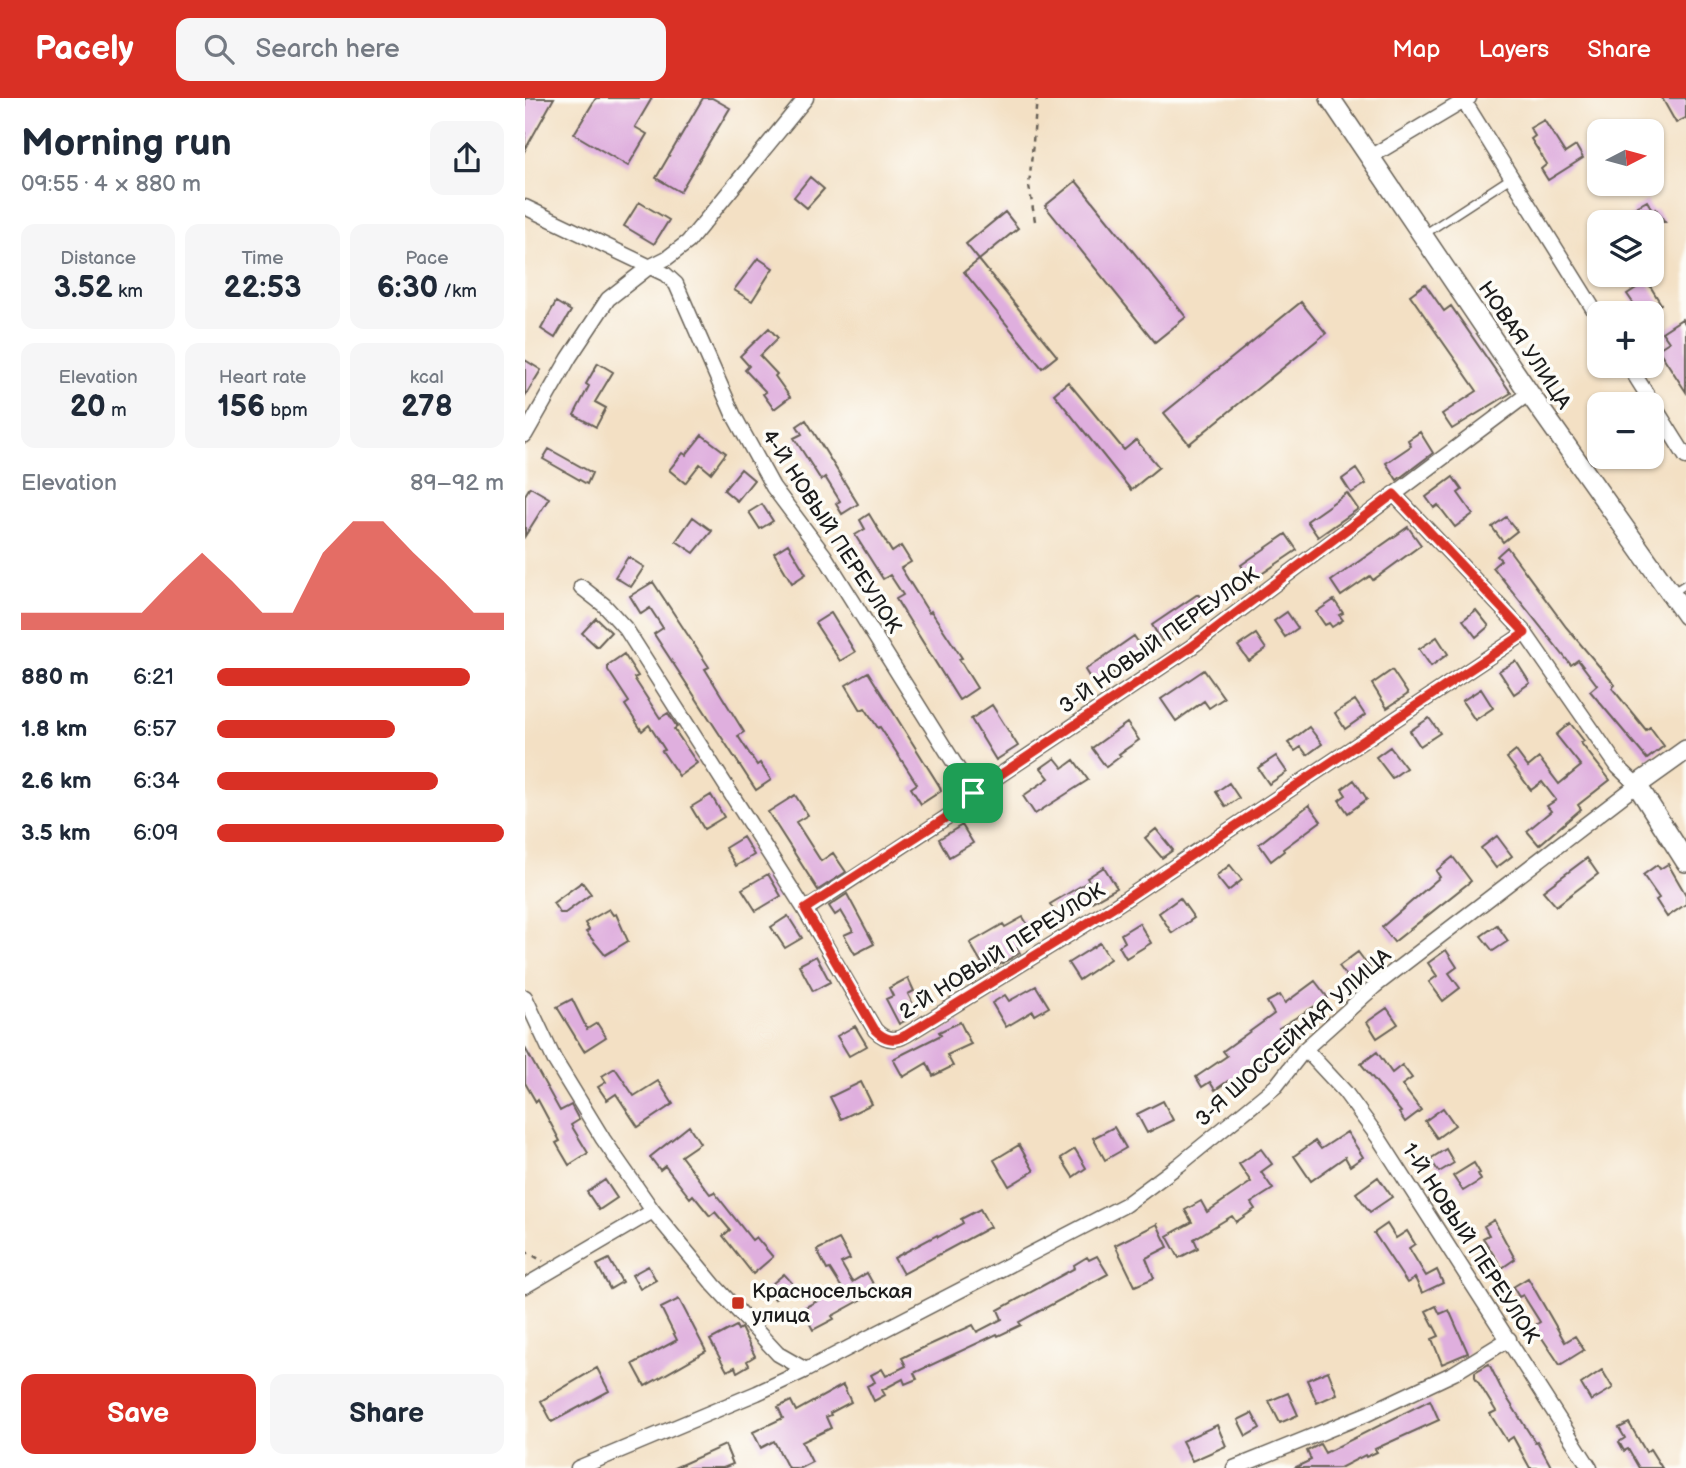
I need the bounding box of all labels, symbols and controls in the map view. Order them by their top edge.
search box [176,18,666,81]
text: Pacely [35,29,134,69]
icon: search [200,30,238,68]
text: Search here [256,34,400,65]
text: Map [1392,35,1440,64]
text: Layers [1478,35,1549,64]
text: Share [1587,35,1651,64]
north arrow [1587,119,1664,196]
map controls [1587,119,1664,469]
text: Morning run [21,121,232,166]
button: share [430,121,504,195]
text: 09:55 · 4 × 880 m [21,170,201,198]
button: layers [1587,210,1664,287]
text: Distance [60,247,136,270]
text: Time [241,247,284,270]
text: Pace [405,247,448,270]
text: 3.52 [53,270,113,306]
text: 22:53 [224,270,301,306]
text: 6:30 [377,270,438,306]
street label: НОВАЯ УЛИЦА [1473,277,1577,414]
text: km [113,280,143,303]
text: /km [438,280,477,303]
button: + [1587,301,1664,378]
text: Elevation [59,366,138,389]
text: Heart rate [219,366,306,389]
text: kcal [410,366,444,389]
text: 20 [70,389,106,425]
text: 156 [217,389,265,425]
text: 278 [401,389,453,425]
button: − [1587,392,1664,469]
text: m [106,399,127,422]
text: bpm [265,399,308,422]
street label: 4-Й НОВЫЙ ПЕРЕУЛОК [756,425,907,638]
text: Elevation [21,469,117,497]
text: 89–92 m [410,469,504,497]
street label: 3-Й НОВЫЙ ПЕРЕУЛОК [1055,562,1264,719]
text: 880 m [21,663,89,691]
text: 6:21 [133,663,174,691]
text: 1.8 km [21,715,87,743]
text: 6:57 [133,715,176,743]
pin [943,763,1003,823]
text: 2.6 km [21,767,92,795]
text: 6:34 [133,767,180,795]
icon: arrive [954,774,992,812]
text: 3.5 km [21,819,91,847]
text: 6:09 [133,819,179,847]
street label: 2-Й НОВЫЙ ПЕРЕУЛОК [895,878,1110,1025]
street label: 3-Я ШОССЕЙНАЯ УЛИЦА [1191,943,1396,1132]
street label: 1-Й НОВЫЙ ПЕРЕУЛОК [1397,1139,1545,1348]
place label: Красносельская улица [752,1279,912,1328]
marker: Красносельская улица [730,1295,746,1311]
button: Save [21,1374,256,1454]
button: Share [270,1374,504,1454]

